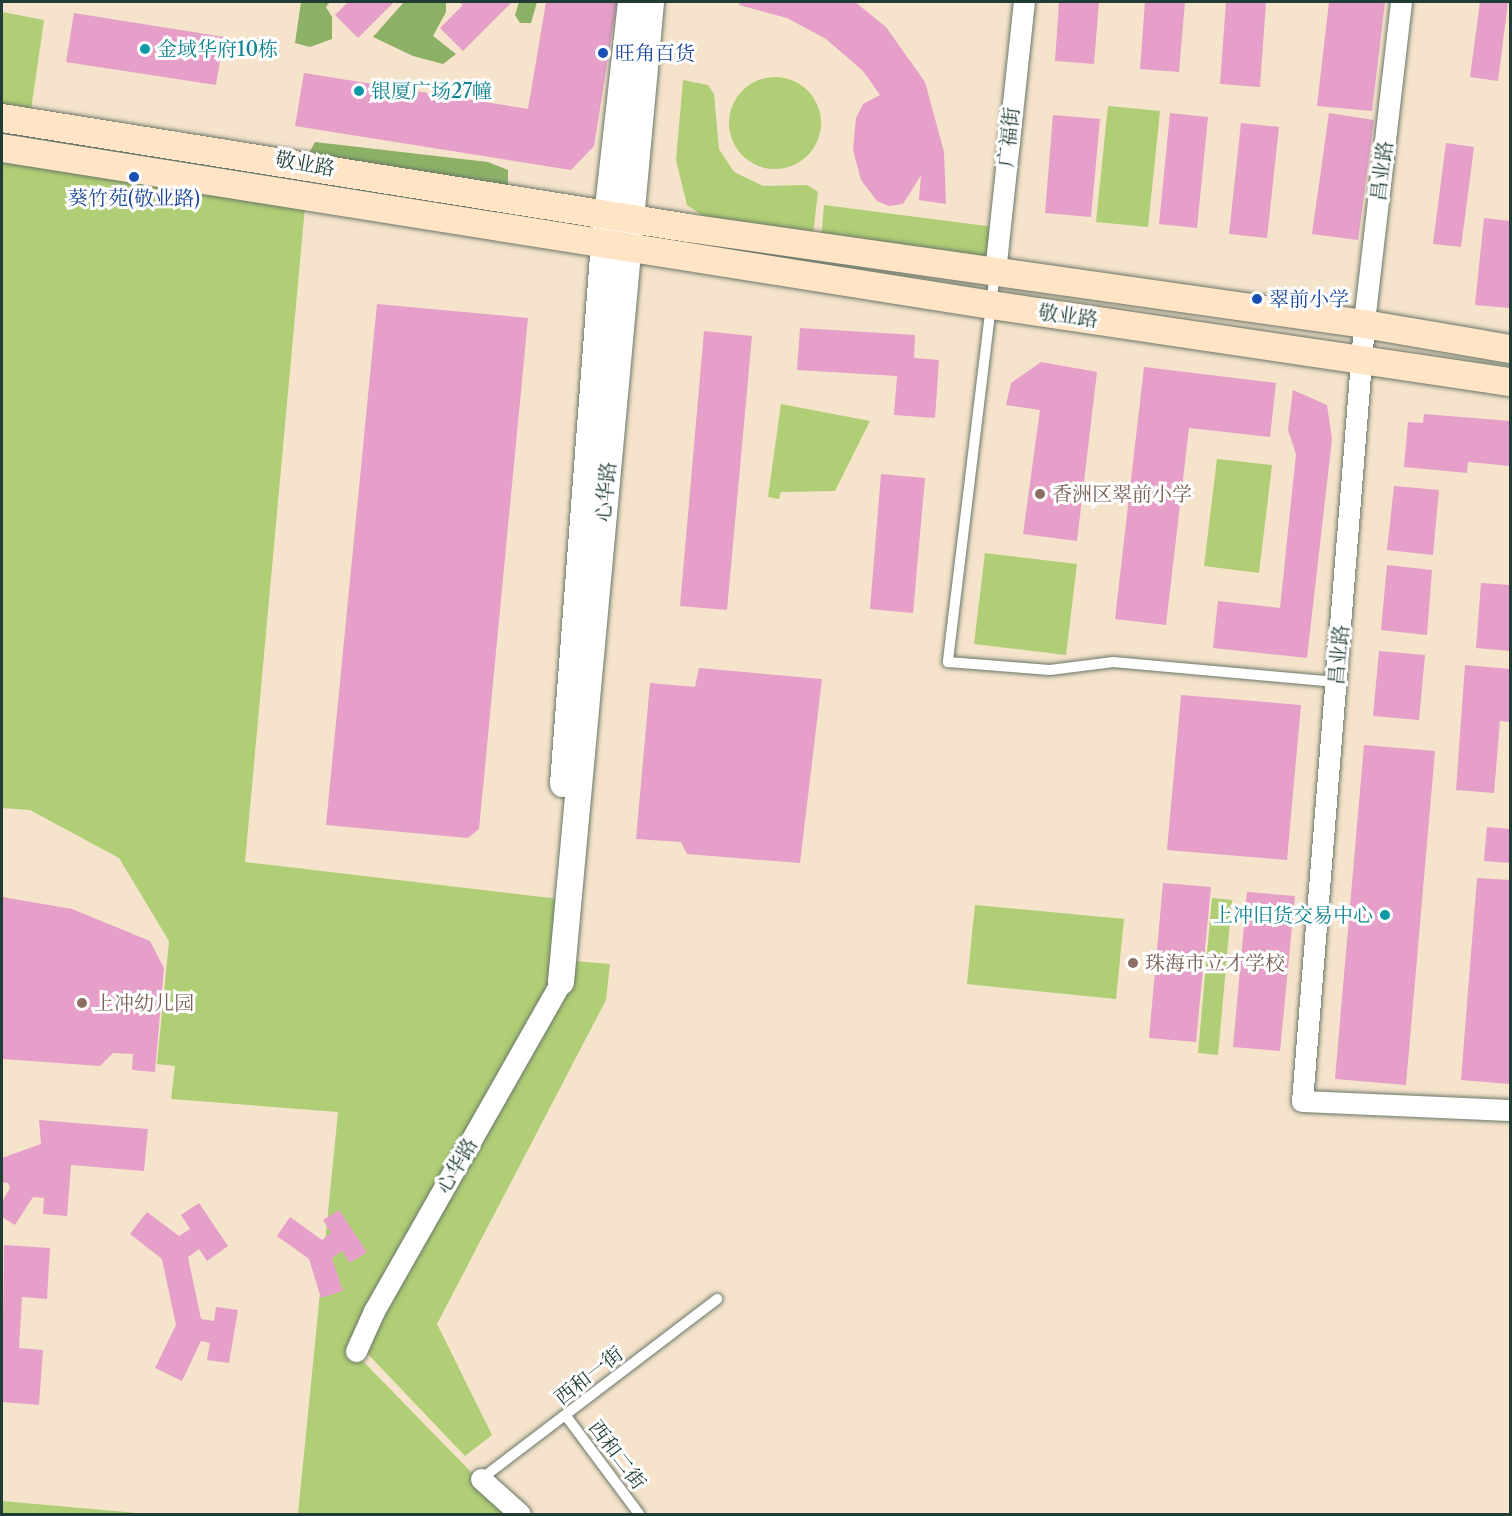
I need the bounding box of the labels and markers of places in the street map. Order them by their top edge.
place label: 金域华府10栋 [157,37,278,61]
place label: 旺角百货 [615,41,695,65]
marker: 金域华府10栋 [138,42,152,56]
marker: 旺角百货 [596,46,610,60]
place label: 银厦广场27幢 [371,79,492,103]
marker: 银厦广场27幢 [352,84,366,98]
marker: 葵竹苑(敬业路) [127,170,141,184]
place label: 葵竹苑(敬业路) [68,186,200,210]
place label: 翠前小学 [1269,287,1349,311]
marker: 翠前小学 [1250,292,1264,306]
place label: 香洲区翠前小学 [1052,482,1192,506]
marker: 香洲区翠前小学 [1033,487,1047,501]
place label: 上冲旧货交易中心 [1213,903,1373,927]
marker: 上冲旧货交易中心 [1378,908,1392,922]
place label: 珠海市立才学校 [1145,951,1285,975]
marker: 珠海市立才学校 [1126,956,1140,970]
place label: 上冲幼儿园 [94,991,194,1015]
marker: 上冲幼儿园 [75,996,89,1010]

